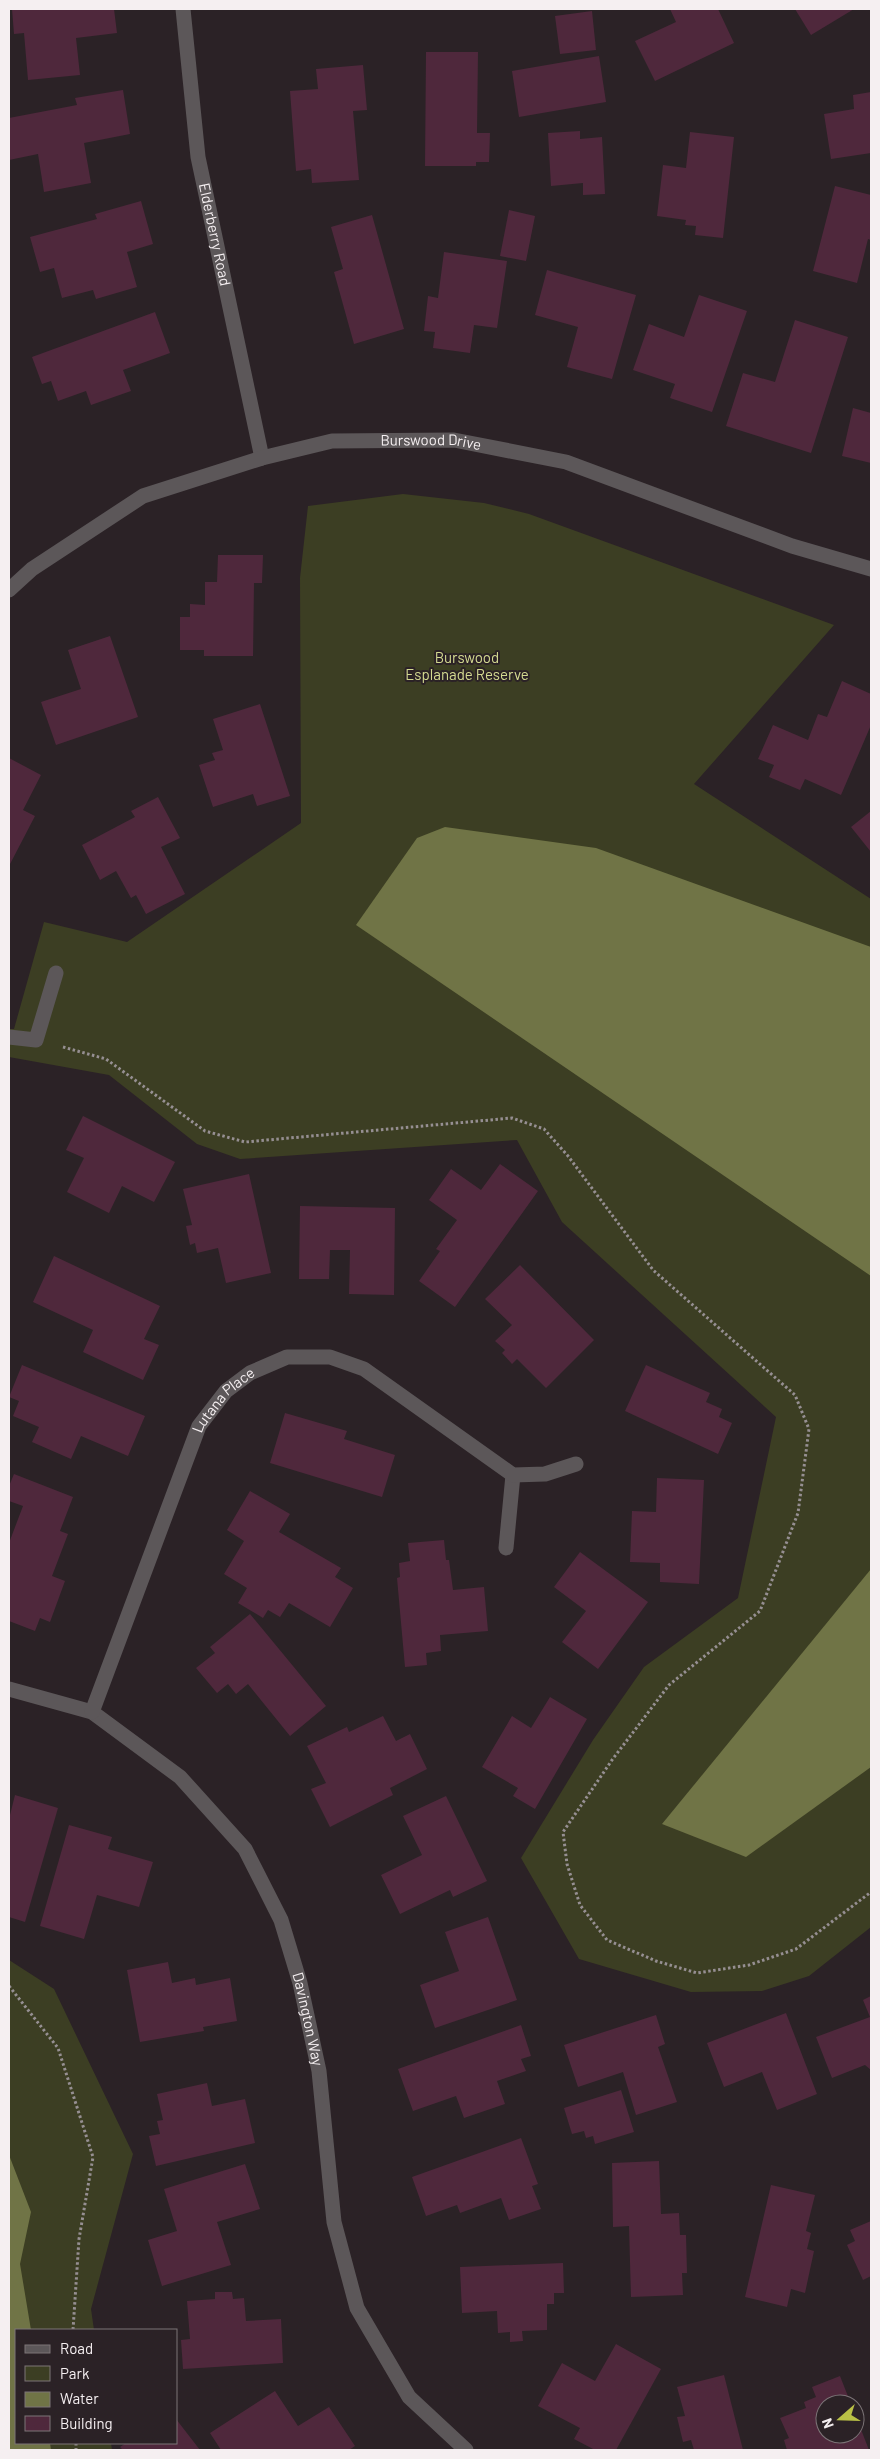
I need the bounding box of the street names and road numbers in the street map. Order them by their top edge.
street label: Elderberry Road [196,181,235,287]
street label: Burswood Drive [380,430,483,453]
street label: Lutana Place [187,1363,258,1435]
street label: Davington Way [289,1970,328,2068]

